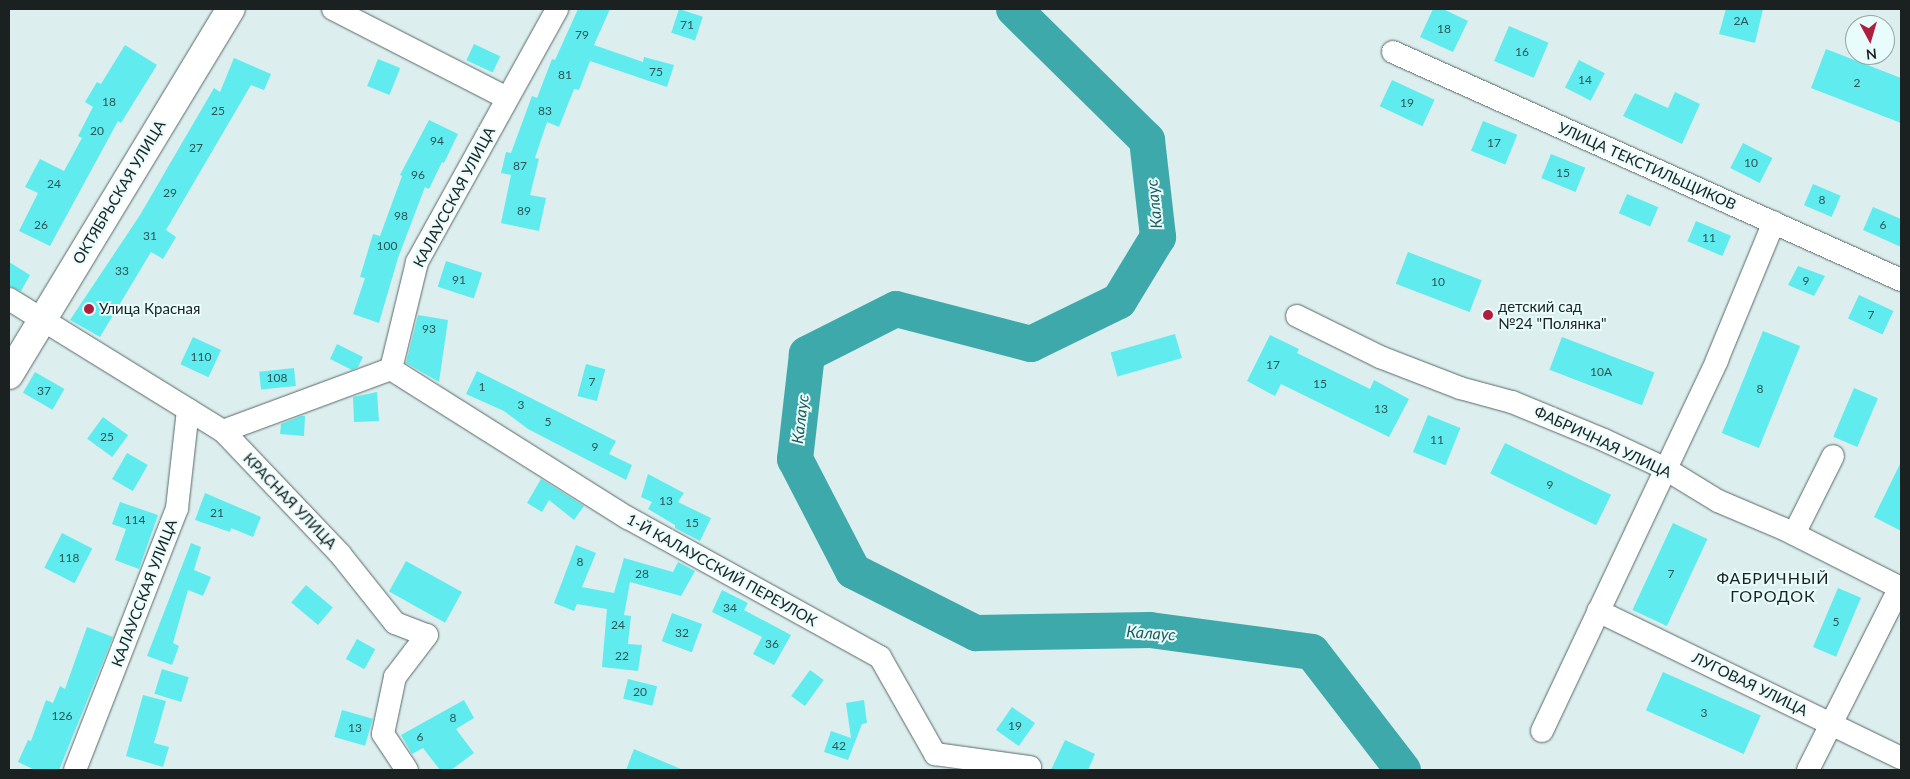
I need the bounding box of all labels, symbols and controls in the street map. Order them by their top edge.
house number: 2А [1733,14,1749,28]
north arrow [1845,15,1895,65]
house number: 71 [680,18,694,32]
house number: 18 [1437,22,1451,36]
house number: 79 [575,28,589,42]
house number: 16 [1515,45,1529,59]
text: N [1865,45,1878,63]
house number: 75 [649,65,663,79]
house number: 81 [558,68,572,82]
house number: 14 [1578,73,1592,87]
house number: 2 [1854,76,1860,90]
house number: 18 [102,95,116,109]
house number: 19 [1400,96,1414,110]
house number: 25 [211,104,225,118]
house number: 83 [538,104,552,118]
street label: ОКТЯБРЬСКАЯ УЛИЦА [69,117,169,267]
street label: УЛИЦА ТЕКСТИЛЬЩИКОВ [1555,118,1739,214]
house number: 20 [90,124,104,138]
street label: КАЛАУССКАЯ УЛИЦА [409,124,499,270]
house number: 94 [430,134,444,148]
house number: 17 [1487,136,1501,150]
house number: 27 [189,141,203,155]
house number: 10 [1744,156,1758,170]
house number: 87 [513,159,527,173]
house number: 15 [1556,166,1570,180]
house number: 96 [411,168,425,182]
house number: 24 [47,177,61,191]
water label: Калаус [1142,178,1166,230]
house number: 29 [163,186,177,200]
house number: 8 [1819,193,1825,207]
house number: 89 [517,204,531,218]
house number: 98 [394,209,408,223]
house number: 26 [34,218,48,232]
house number: 6 [1880,218,1886,232]
house number: 31 [143,229,157,243]
house number: 11 [1702,231,1716,245]
house number: 100 [377,239,397,253]
house number: 33 [115,264,129,278]
house number: 91 [452,273,466,287]
house number: 9 [1803,274,1809,288]
house number: 10 [1431,275,1445,289]
place label: детский сад №24 "Полянка" [1498,297,1606,332]
place label: Улица Красная [99,300,200,318]
marker: Улица Красная [83,303,95,315]
house number: 7 [1868,308,1874,322]
marker: детский сад №24 "Полянка" [1482,309,1494,321]
house number: 93 [422,322,436,336]
house number: 110 [191,350,211,364]
house number: 17 [1266,358,1280,372]
house number: 10А [1590,365,1612,379]
house number: 108 [267,371,287,385]
house number: 7 [589,375,595,389]
house number: 15 [1313,377,1327,391]
house number: 1 [479,380,485,394]
house number: 8 [1757,382,1763,396]
house number: 37 [37,384,51,398]
water label: Калаус [787,393,813,445]
house number: 3 [518,398,524,412]
house number: 13 [1374,402,1388,416]
street label: ФАБРИЧНАЯ УЛИЦА [1532,402,1674,482]
house number: 5 [545,415,551,429]
house number: 25 [100,430,114,444]
house number: 11 [1430,433,1444,447]
house number: 9 [592,440,598,454]
street label: КРАСНАЯ УЛИЦА [240,449,340,553]
house number: 9 [1547,478,1553,492]
house number: 13 [659,494,673,508]
house number: 21 [210,506,224,520]
street label: 1-Й КАЛАУССКИЙ ПЕРЕУЛОК [624,510,820,630]
house number: 114 [125,513,145,527]
house number: 15 [685,516,699,530]
street label: КАЛАУССКАЯ УЛИЦА [108,517,180,669]
house number: 118 [59,551,79,565]
house number: 8 [577,555,583,569]
house number: 28 [635,567,649,581]
house number: 7 [1668,567,1674,581]
district label: ФАБРИЧНЫЙ ГОРОДОК [1715,568,1831,606]
house number: 34 [723,601,737,615]
house number: 5 [1833,615,1839,629]
house number: 24 [611,618,625,632]
water label: Калаус [1126,622,1176,644]
house number: 32 [675,626,689,640]
house number: 36 [765,637,779,651]
street label: ЛУГОВАЯ УЛИЦА [1689,648,1811,720]
house number: 22 [615,649,629,663]
house number: 20 [633,685,647,699]
house number: 3 [1701,706,1707,720]
house number: 126 [52,709,72,723]
house number: 8 [450,711,456,725]
house number: 19 [1008,719,1022,733]
house number: 13 [348,721,362,735]
house number: 6 [417,730,423,744]
house number: 42 [832,739,846,753]

